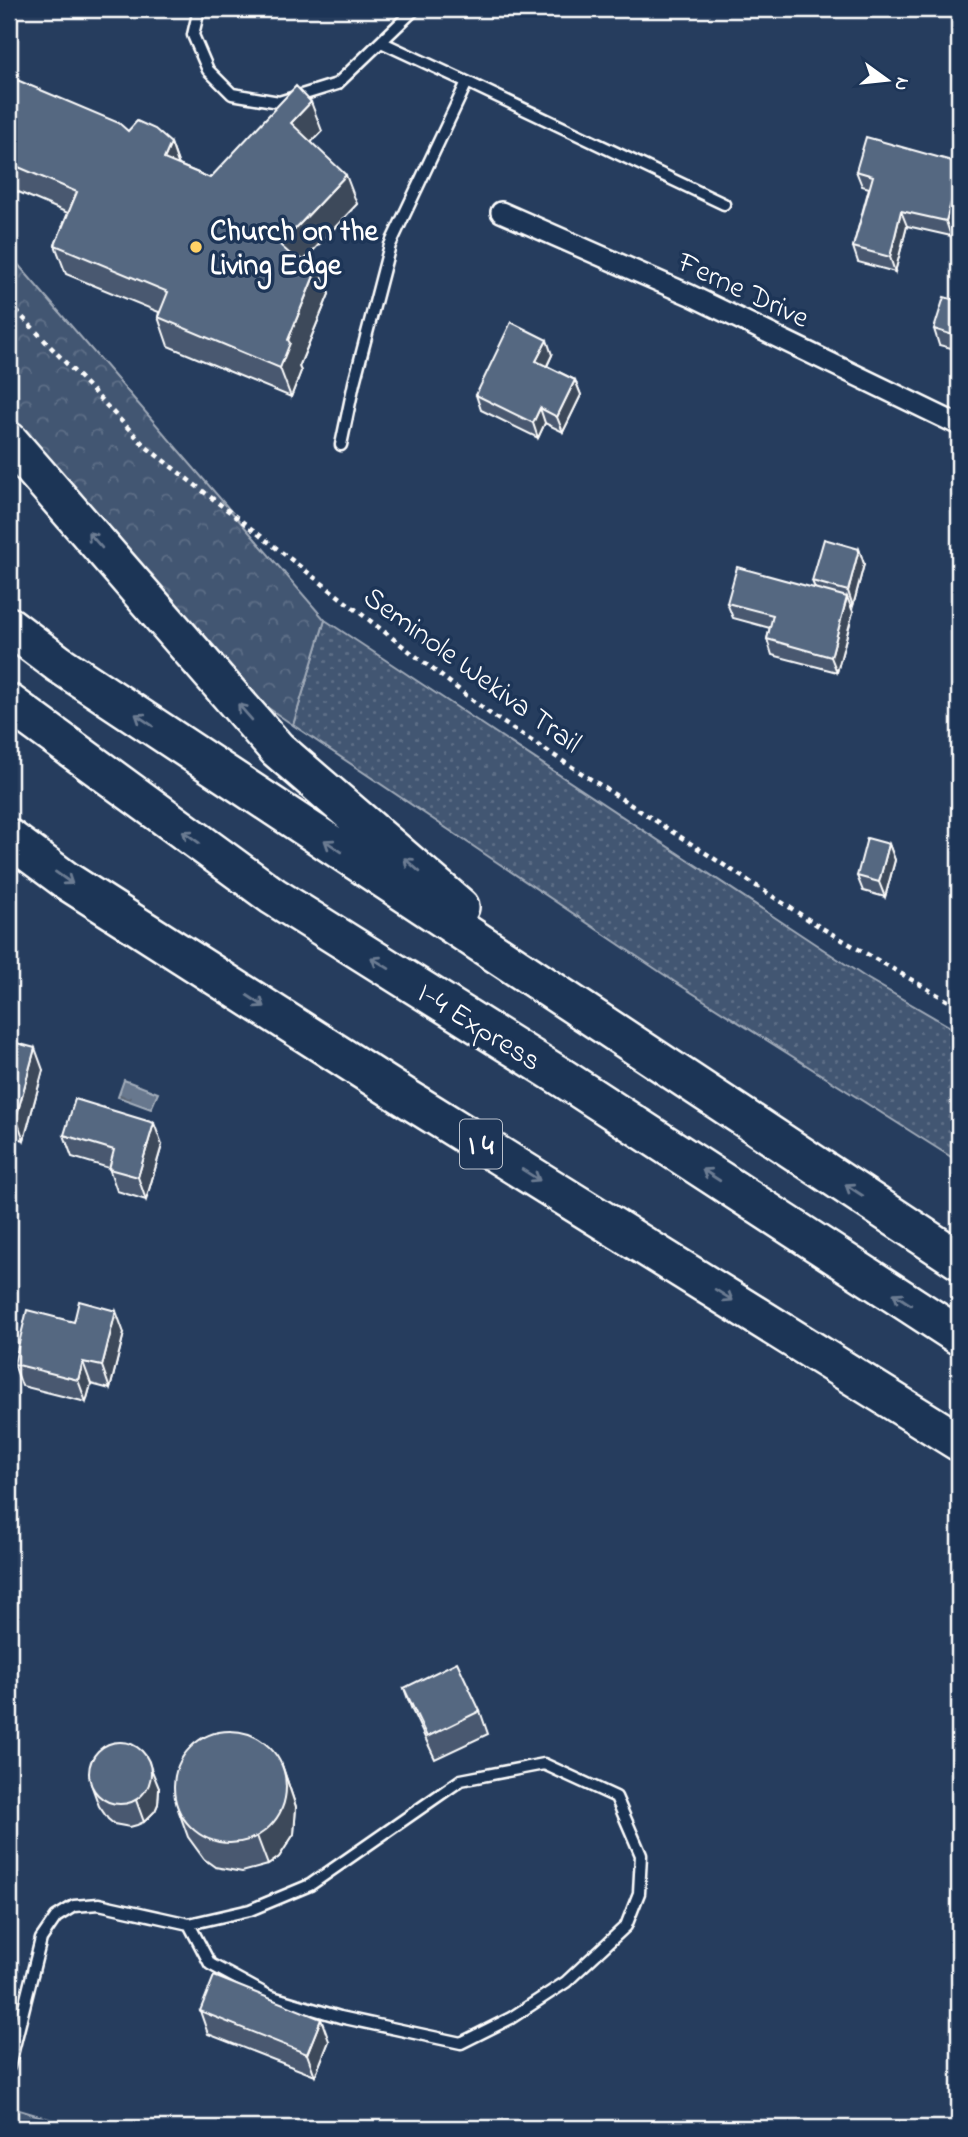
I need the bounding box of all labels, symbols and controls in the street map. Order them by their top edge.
north arrow [852,46,922,116]
text: N [886,74,916,94]
place label: Church on the Living Edge [210,211,379,290]
marker: Church on the Living Edge [188,239,204,255]
street label: Ferne Drive [669,242,816,342]
one-way arrow [87,532,103,550]
street label: Seminole Wekiva Trail [353,577,590,766]
one-way arrow [237,703,253,721]
one-way arrow [135,713,154,727]
one-way arrow [182,830,201,845]
one-way arrow [324,839,344,853]
one-way arrow [403,857,421,873]
one-way arrow [54,871,73,885]
one-way arrow [371,956,391,970]
street label: I-4 Express [408,973,549,1084]
one-way arrow [245,995,265,1009]
road number: I 4 [460,1120,502,1168]
one-way arrow [702,1168,722,1182]
one-way arrow [520,1169,540,1183]
one-way arrow [844,1183,864,1197]
one-way arrow [713,1289,733,1303]
one-way arrow [893,1292,912,1306]

